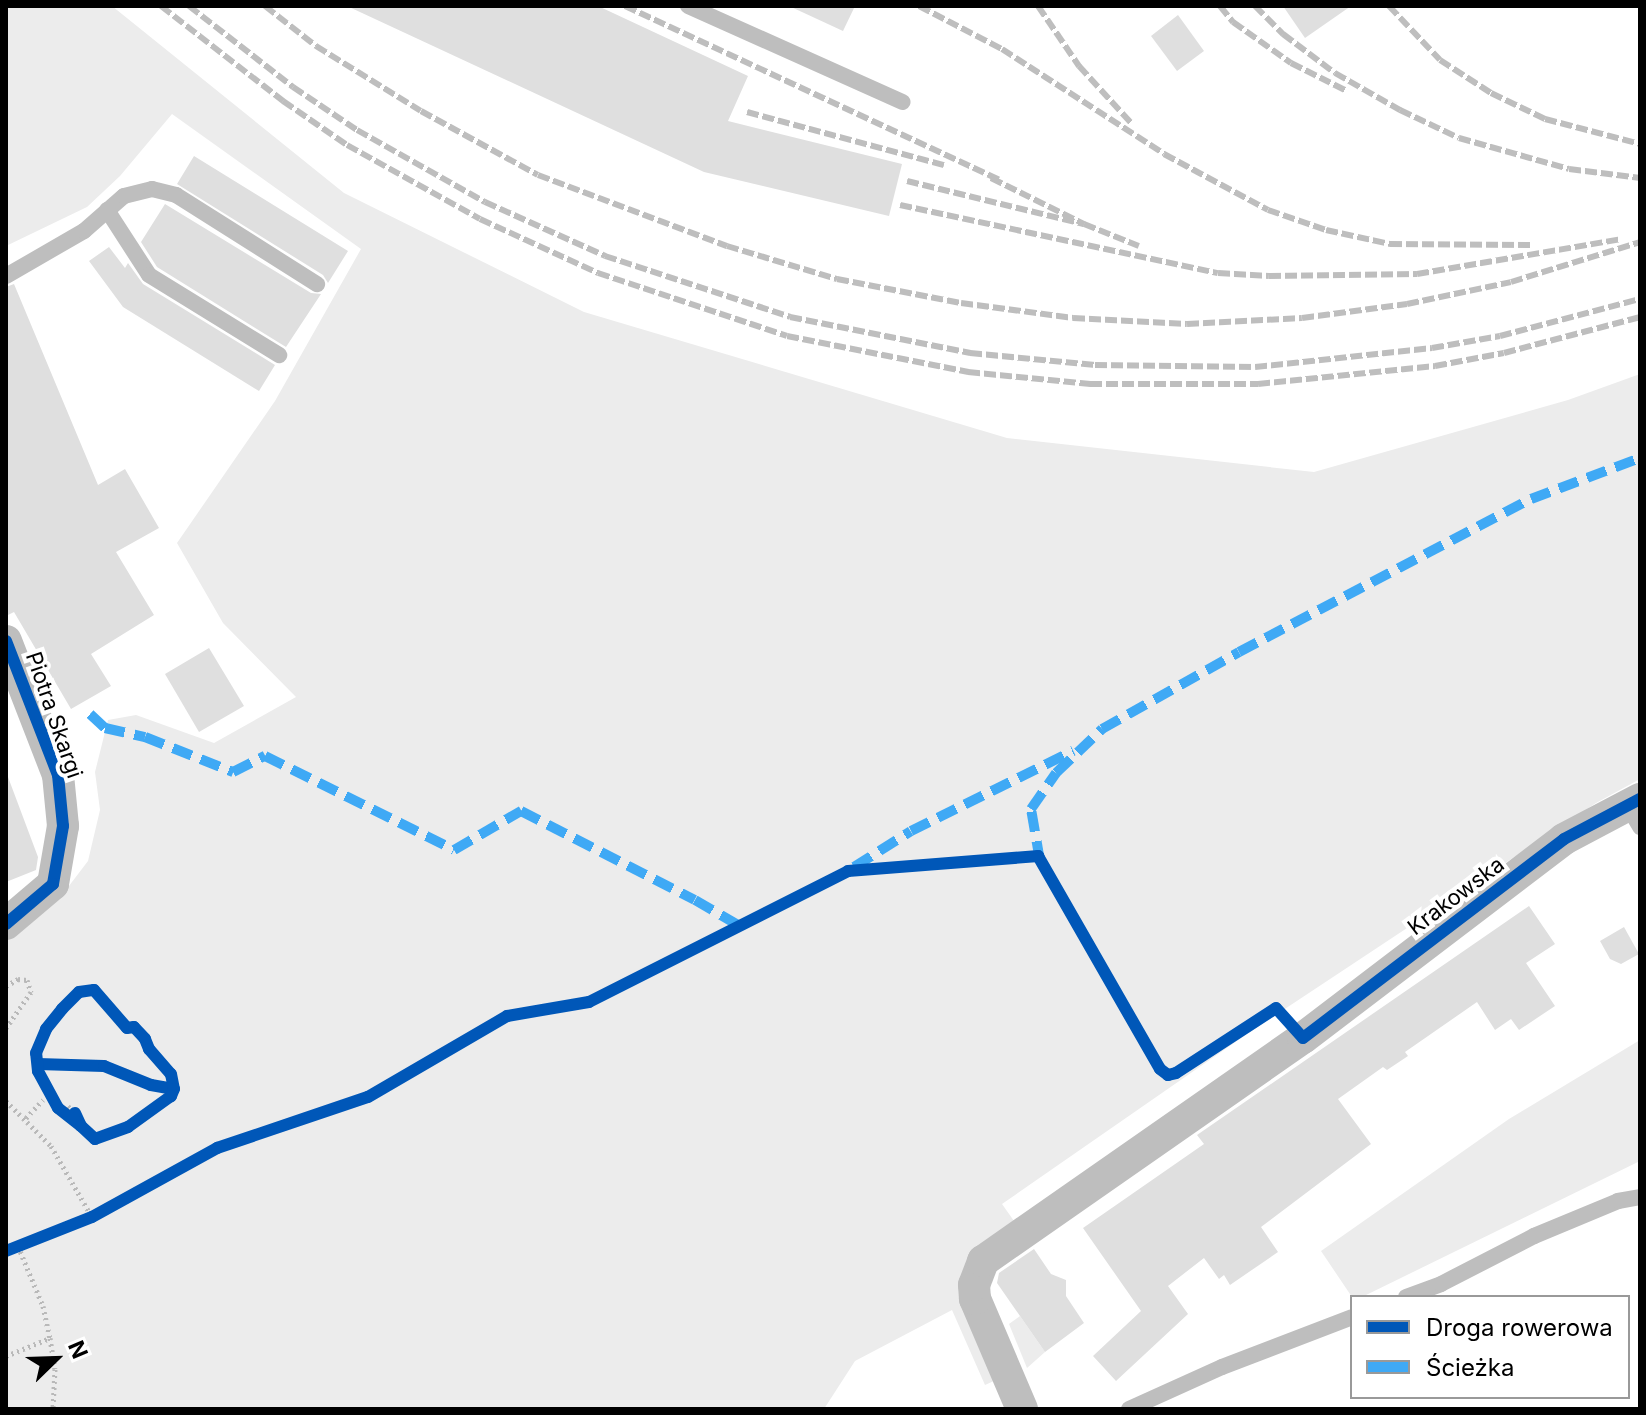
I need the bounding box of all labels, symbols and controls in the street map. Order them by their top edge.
street label: Piotra Skargi [20,648,88,782]
street label: Krakowska [1403,851,1509,941]
legend [1350,1295,1630,1399]
text: Droga rowerowa [1426,1313,1613,1342]
north arrow [16,1319,96,1399]
text: N [63,1337,93,1362]
text: Ścieżka [1426,1353,1514,1382]

